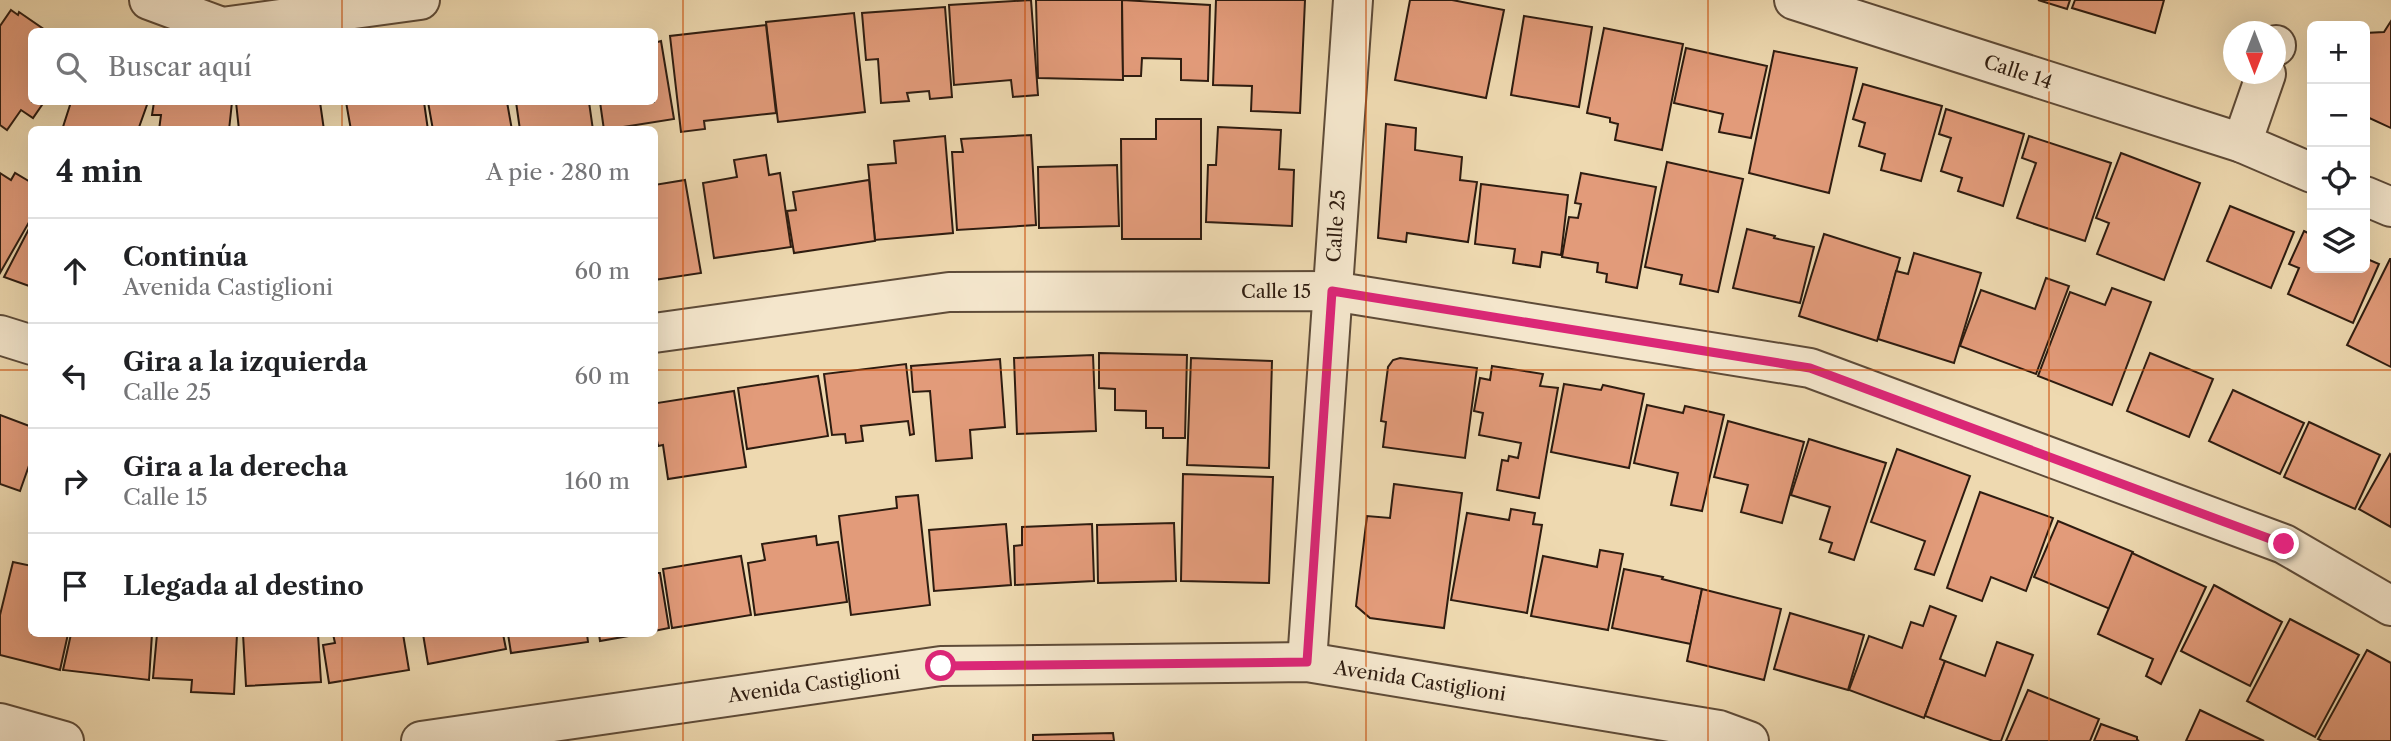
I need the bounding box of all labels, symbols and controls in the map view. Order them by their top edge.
north arrow [2223,21,2286,84]
map controls [2307,21,2370,273]
button: + [2307,21,2370,84]
search box [28,28,658,105]
icon: search [52,48,90,86]
street label: Calle 14 [1981,50,2055,94]
text: Buscar aquí [108,51,252,83]
button: − [2307,84,2370,147]
button: locate [2307,147,2370,210]
text: 4 min [56,153,142,190]
text: A pie · 280 m [486,158,630,186]
street label: Calle 25 [1322,189,1350,263]
button: layers [2307,210,2370,273]
text: Continúa [123,241,248,273]
icon: ahead [56,252,94,290]
text: 60 m [574,257,630,285]
text: Avenida Castiglioni [123,273,333,301]
street label: Calle 15 [1241,280,1311,303]
text: Gira a la izquierda [123,346,368,378]
icon: left [56,357,94,395]
text: 60 m [574,362,630,390]
text: Calle 25 [123,378,211,406]
text: Gira a la derecha [123,451,348,483]
icon: right [56,462,94,500]
text: 160 m [565,467,630,495]
text: Calle 15 [123,483,208,511]
route end [2268,528,2299,559]
icon: arrive [56,567,94,605]
text: Llegada al destino [123,570,364,602]
route start [925,650,956,681]
street label: Avenida Castiglioni [1332,656,1508,706]
street label: Avenida Castiglioni [725,661,902,708]

